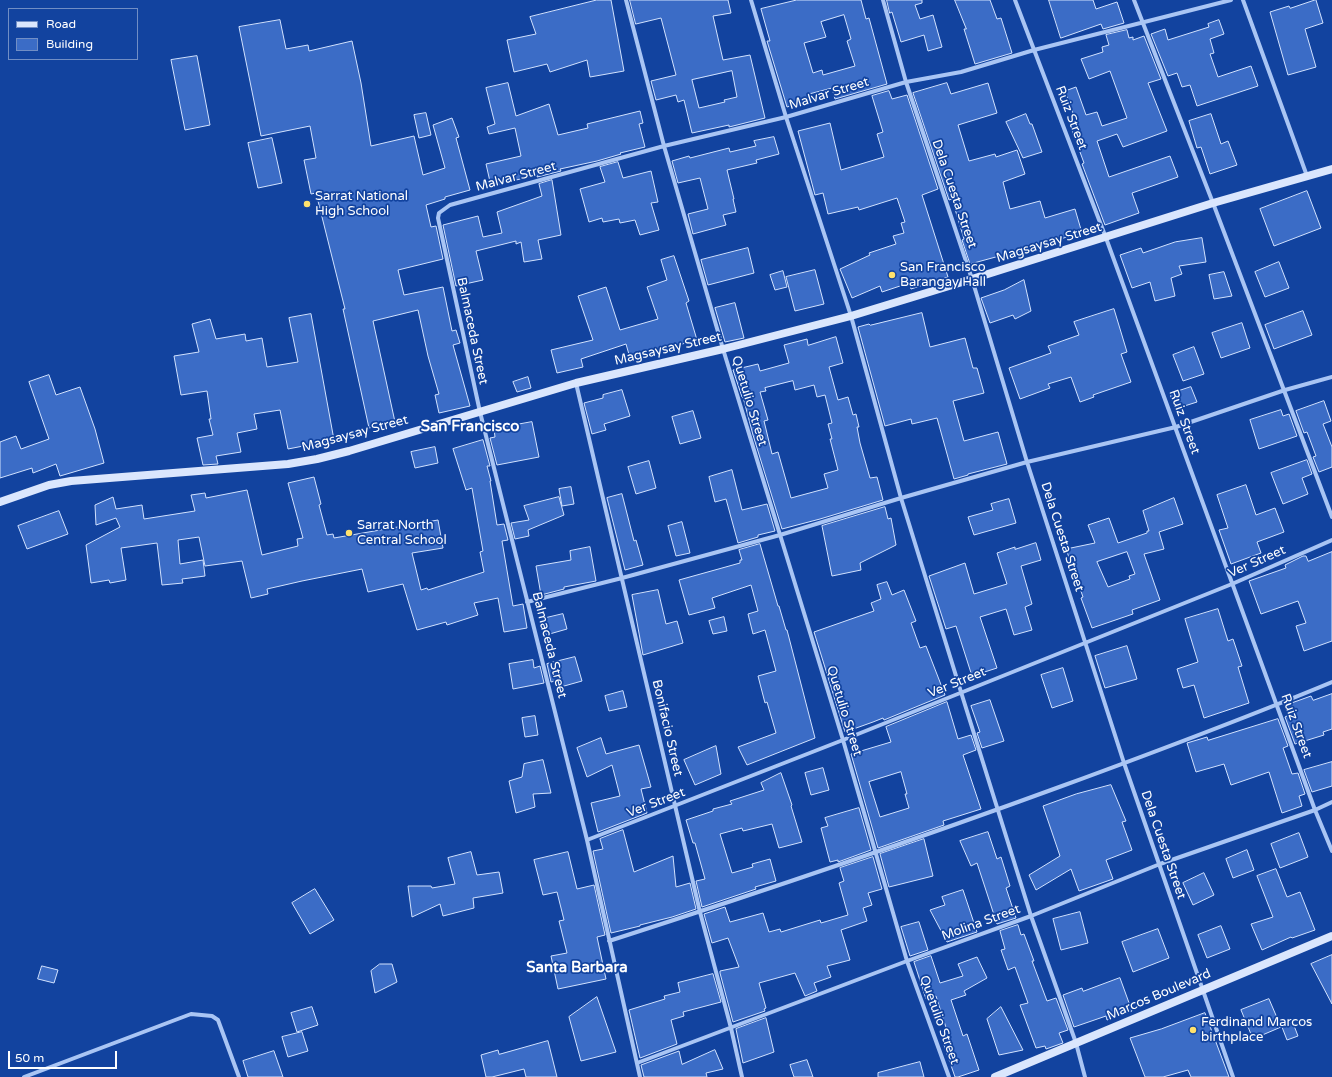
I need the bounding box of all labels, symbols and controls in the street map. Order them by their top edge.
legend [8,8,138,60]
text: Road [46,17,76,31]
text: Building [46,37,93,51]
street label: Malvar Street [787,74,871,114]
street label: Ruiz Street [1052,84,1090,152]
street label: Dela Cuesta Street [928,138,980,250]
street label: Malvar Street [474,159,558,195]
place label: Sarrat National High School [315,189,408,220]
marker: Sarrat National High School [302,199,312,209]
street label: Magsaysay Street [994,220,1104,266]
place label: San Francisco Barangay Hall [900,260,986,291]
marker: San Francisco Barangay Hall [887,270,897,280]
street label: Balmaceda Street [453,276,491,386]
street label: Magsaysay Street [613,329,723,369]
street label: Quetulio Street [728,354,770,448]
street label: Ruiz Street [1165,388,1203,456]
street label: Magsaysay Street [300,412,410,456]
district label: San Francisco [421,418,519,436]
street label: Dela Cuesta Street [1037,480,1087,594]
place label: Sarrat North Central School [357,518,447,549]
marker: Sarrat North Central School [344,528,354,538]
street label: Ver Street [1226,542,1288,582]
street label: Balmaceda Street [528,590,570,700]
street label: Quetulio Street [823,664,865,758]
street label: Ver Street [926,664,988,702]
street label: Bonifacio Street [648,678,686,778]
street label: Ruiz Street [1277,692,1315,760]
street label: Ver Street [625,785,687,821]
street label: Dela Cuesta Street [1137,789,1189,901]
street label: Molina Street [940,902,1022,944]
district label: Santa Barbara [526,959,628,977]
street label: Marcos Boulevard [1105,966,1213,1024]
street label: Quetulio Street [916,973,962,1067]
place label: Ferdinand Marcos birthplace [1201,1015,1312,1046]
marker: Ferdinand Marcos birthplace [1188,1025,1198,1035]
scale bar [10,1043,119,1069]
text: 50 m [15,1051,44,1065]

